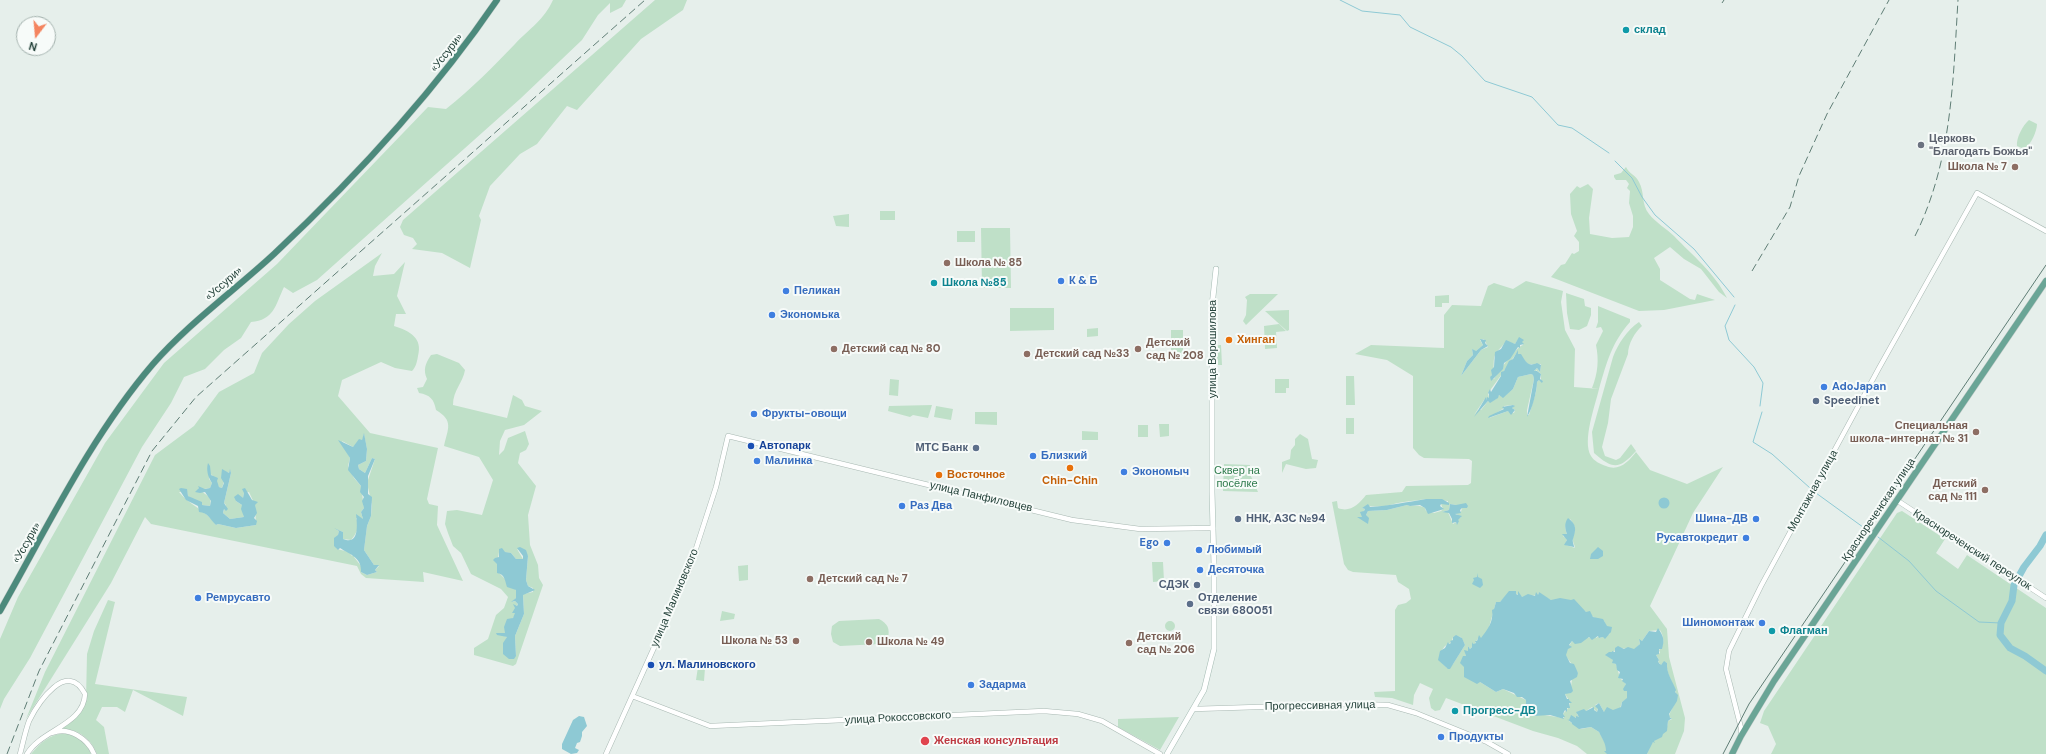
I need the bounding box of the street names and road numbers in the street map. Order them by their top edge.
street label: «Уссури» [428,31,466,75]
street label: «Уссури» [203,264,245,304]
street label: улица Ворошилова [1206,300,1220,398]
street label: Монтажная улица [1785,448,1841,534]
street label: Краснореченская улица [1839,456,1919,564]
street label: улица Панфиловцев [928,479,1034,515]
street label: Краснореченский переулок [1910,507,2034,593]
street label: «Уссури» [10,520,44,566]
street label: улица Малиновского [648,547,702,649]
street label: Прогрессивная улица [1265,698,1375,714]
street label: улица Рокоссовского [844,709,952,727]

